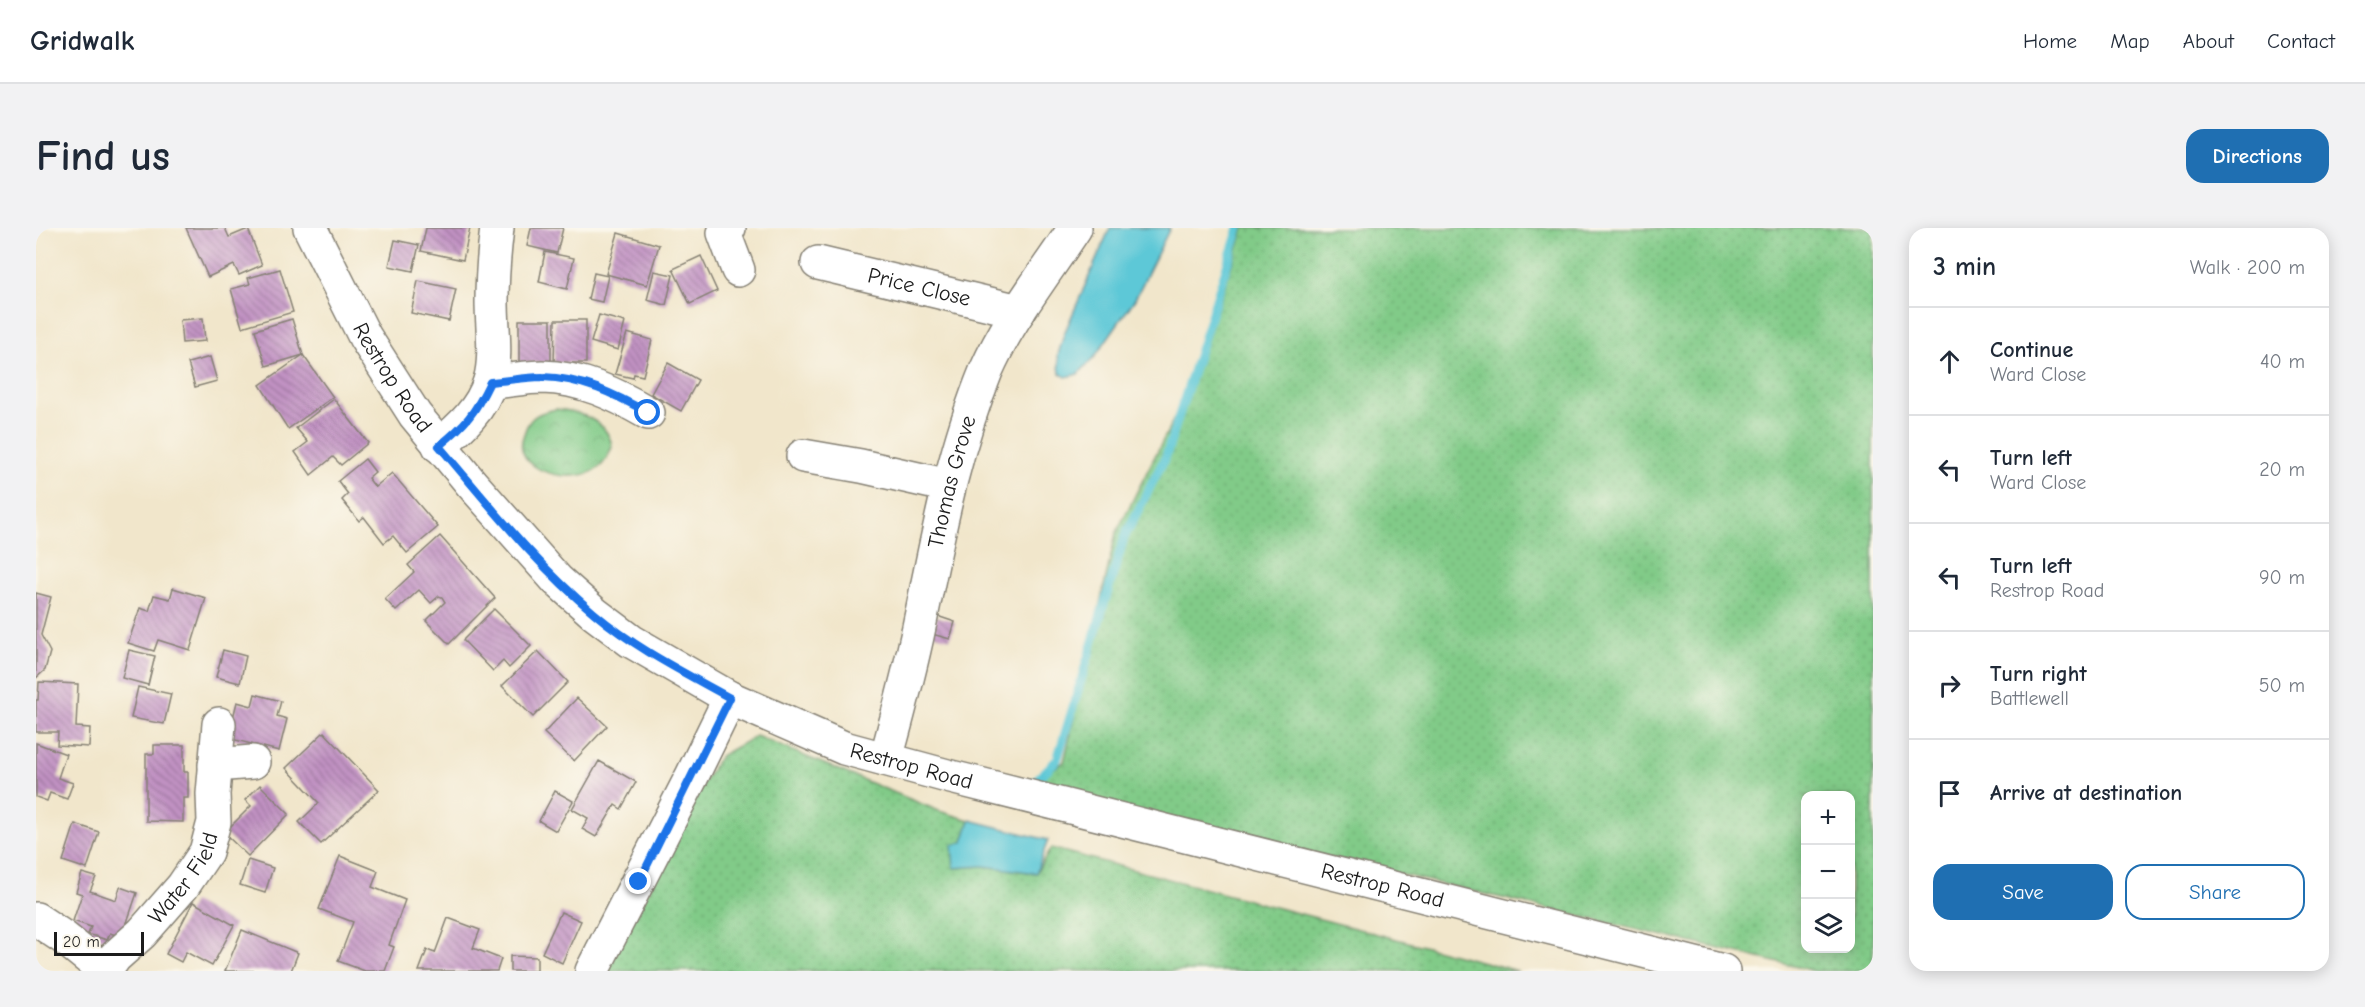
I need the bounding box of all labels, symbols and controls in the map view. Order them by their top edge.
text: Gridwalk [30,25,134,57]
text: Home [2023,29,2077,53]
text: Map [2110,29,2150,53]
text: About [2183,29,2234,53]
text: Contact [2267,29,2335,53]
button: Directions [2186,129,2329,183]
text: Find us [36,132,170,181]
text: 3 min [1933,252,1996,282]
text: Walk · 200 m [2190,256,2305,279]
street label: Price Close [865,262,973,312]
street label: Restrop Road [347,319,437,438]
text: Continue [1990,337,2073,363]
icon: ahead [1933,345,1966,378]
text: 40 m [2260,350,2305,373]
text: Ward Close [1990,363,2086,386]
route start [634,399,660,425]
street label: Thomas Grove [923,412,982,551]
text: Turn left [1990,445,2072,471]
icon: left [1933,453,1966,486]
text: 20 m [2259,458,2305,481]
text: Ward Close [1990,471,2086,494]
text: Turn left [1990,553,2072,579]
icon: left [1933,561,1966,594]
text: 90 m [2259,566,2305,589]
text: Restrop Road [1990,579,2104,602]
text: Turn right [1990,661,2087,687]
icon: right [1933,669,1966,702]
text: 50 m [2259,674,2305,697]
text: Battlewell [1990,687,2069,710]
street label: Restrop Road [847,737,975,795]
icon: arrive [1933,777,1966,810]
text: Arrive at destination [1990,780,2182,806]
map controls [1801,791,1855,953]
button: + [1801,791,1855,845]
street label: Water Field [143,830,224,929]
button: − [1801,845,1855,899]
street label: Restrop Road [1318,857,1447,913]
button: Save [1933,864,2113,920]
button: Share [2125,864,2305,920]
route end [625,868,651,894]
button: layers [1801,899,1855,953]
scale bar [54,929,144,956]
text: 20 m [63,933,100,951]

